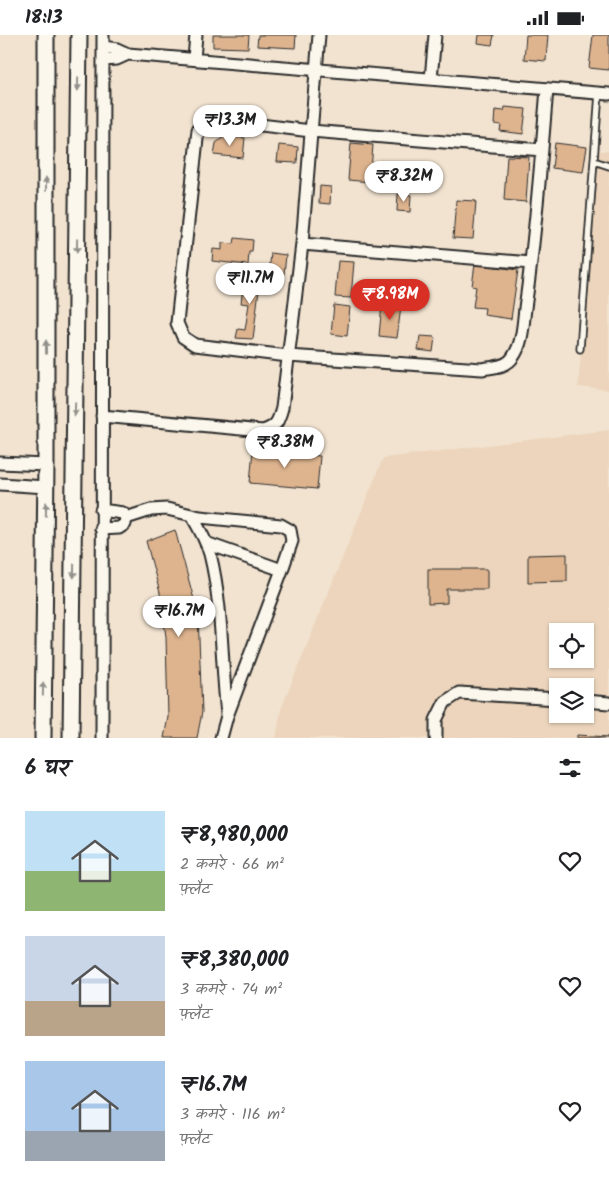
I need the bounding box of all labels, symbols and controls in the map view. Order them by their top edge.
text: 18:13 [25,3,63,33]
one-way arrow [74,76,82,92]
pin: ₹13.3M [189,105,271,147]
text: ₹13.3M [204,108,256,133]
pin: ₹8.32M [363,161,445,203]
text: ₹8.32M [375,164,433,189]
one-way arrow [42,176,50,192]
one-way arrow [73,238,81,254]
pin: ₹11.7M [209,263,291,305]
text: ₹11.7M [226,266,274,291]
pin: ₹8.98M [349,279,431,321]
text: ₹8.98M [362,282,418,307]
one-way arrow [42,339,50,355]
one-way arrow [71,401,79,417]
pin: ₹8.38M [244,427,326,469]
text: ₹8.38M [256,430,314,455]
one-way arrow [42,501,50,517]
one-way arrow [70,563,78,579]
pin: ₹16.7M [138,595,220,638]
text: ₹16.7M [154,599,204,624]
map controls [549,623,594,723]
button: locate [549,623,594,668]
button: layers [549,678,594,723]
one-way arrow [40,681,48,697]
text: 6 घर [25,752,69,785]
icon: filters [556,754,584,782]
text: ₹8,980,000 [180,819,288,852]
icon: home [65,831,125,891]
icon: heart [556,847,584,875]
text: 2 कमरे · 66 m² [180,852,284,877]
text: फ़्लैट [180,877,211,902]
text: ₹8,380,000 [180,944,289,977]
icon: home [65,956,125,1016]
icon: heart [556,972,584,1000]
text: 3 कमरे · 74 m² [180,977,282,1002]
text: फ़्लैट [180,1002,211,1027]
text: ₹16.7M [180,1069,247,1102]
icon: home [65,1081,125,1141]
icon: heart [556,1097,584,1125]
text: 3 कमरे · 116 m² [180,1102,285,1127]
text: फ़्लैट [180,1127,211,1152]

